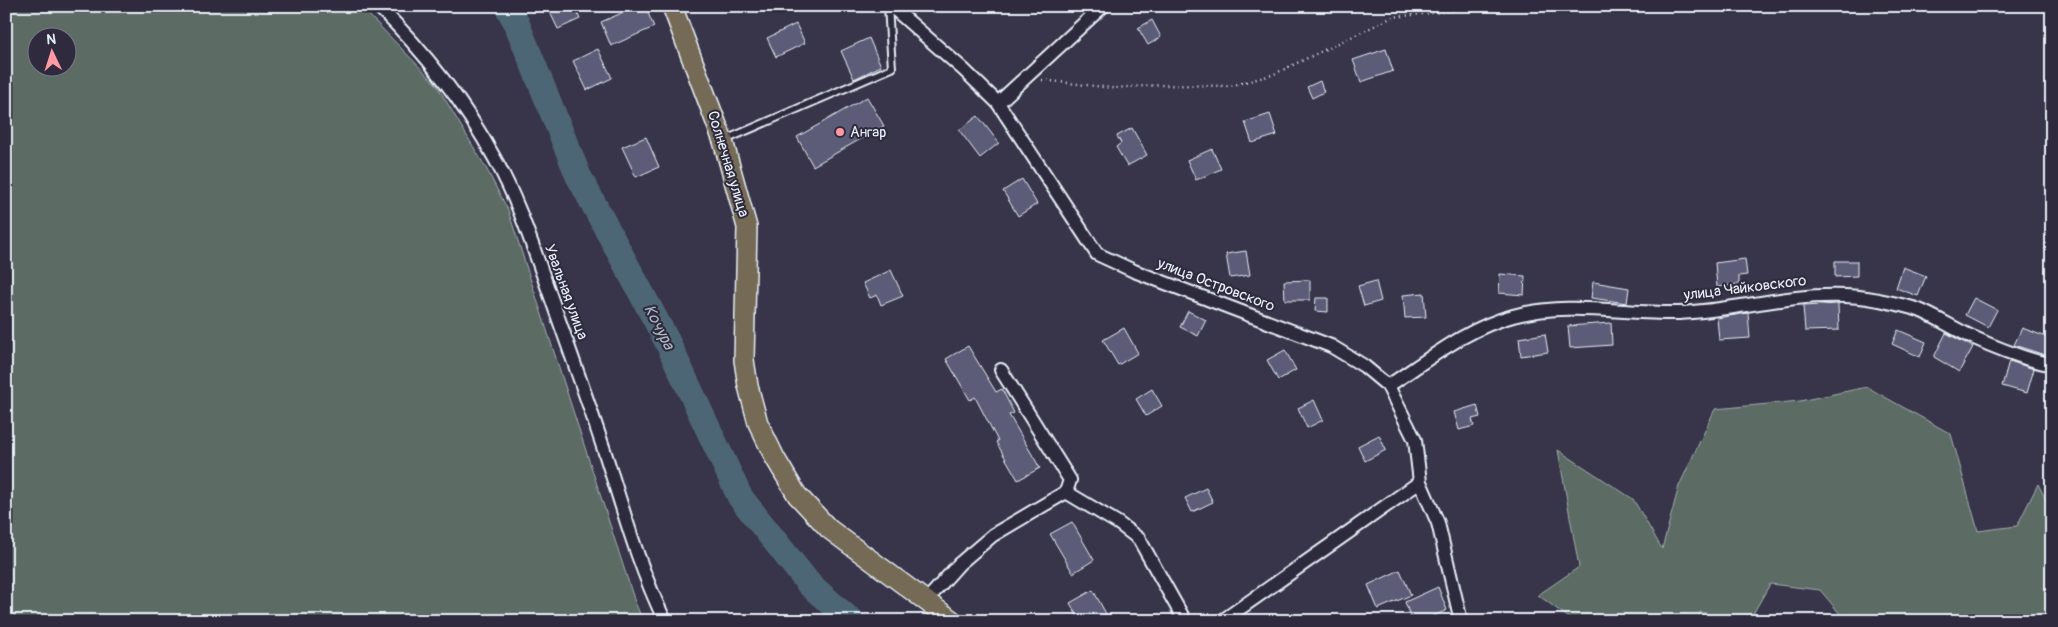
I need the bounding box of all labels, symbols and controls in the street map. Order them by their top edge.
north arrow [28,28,78,78]
text: N [46,31,56,48]
street label: Солнечная улица [703,109,753,219]
place label: Ангар [850,123,886,142]
marker: Ангар [834,126,846,138]
street label: Увальная улица [540,242,592,342]
street label: улица Островского [1154,254,1277,316]
street label: улица Чайковского [1682,271,1807,305]
water label: Кочура [639,301,679,354]

